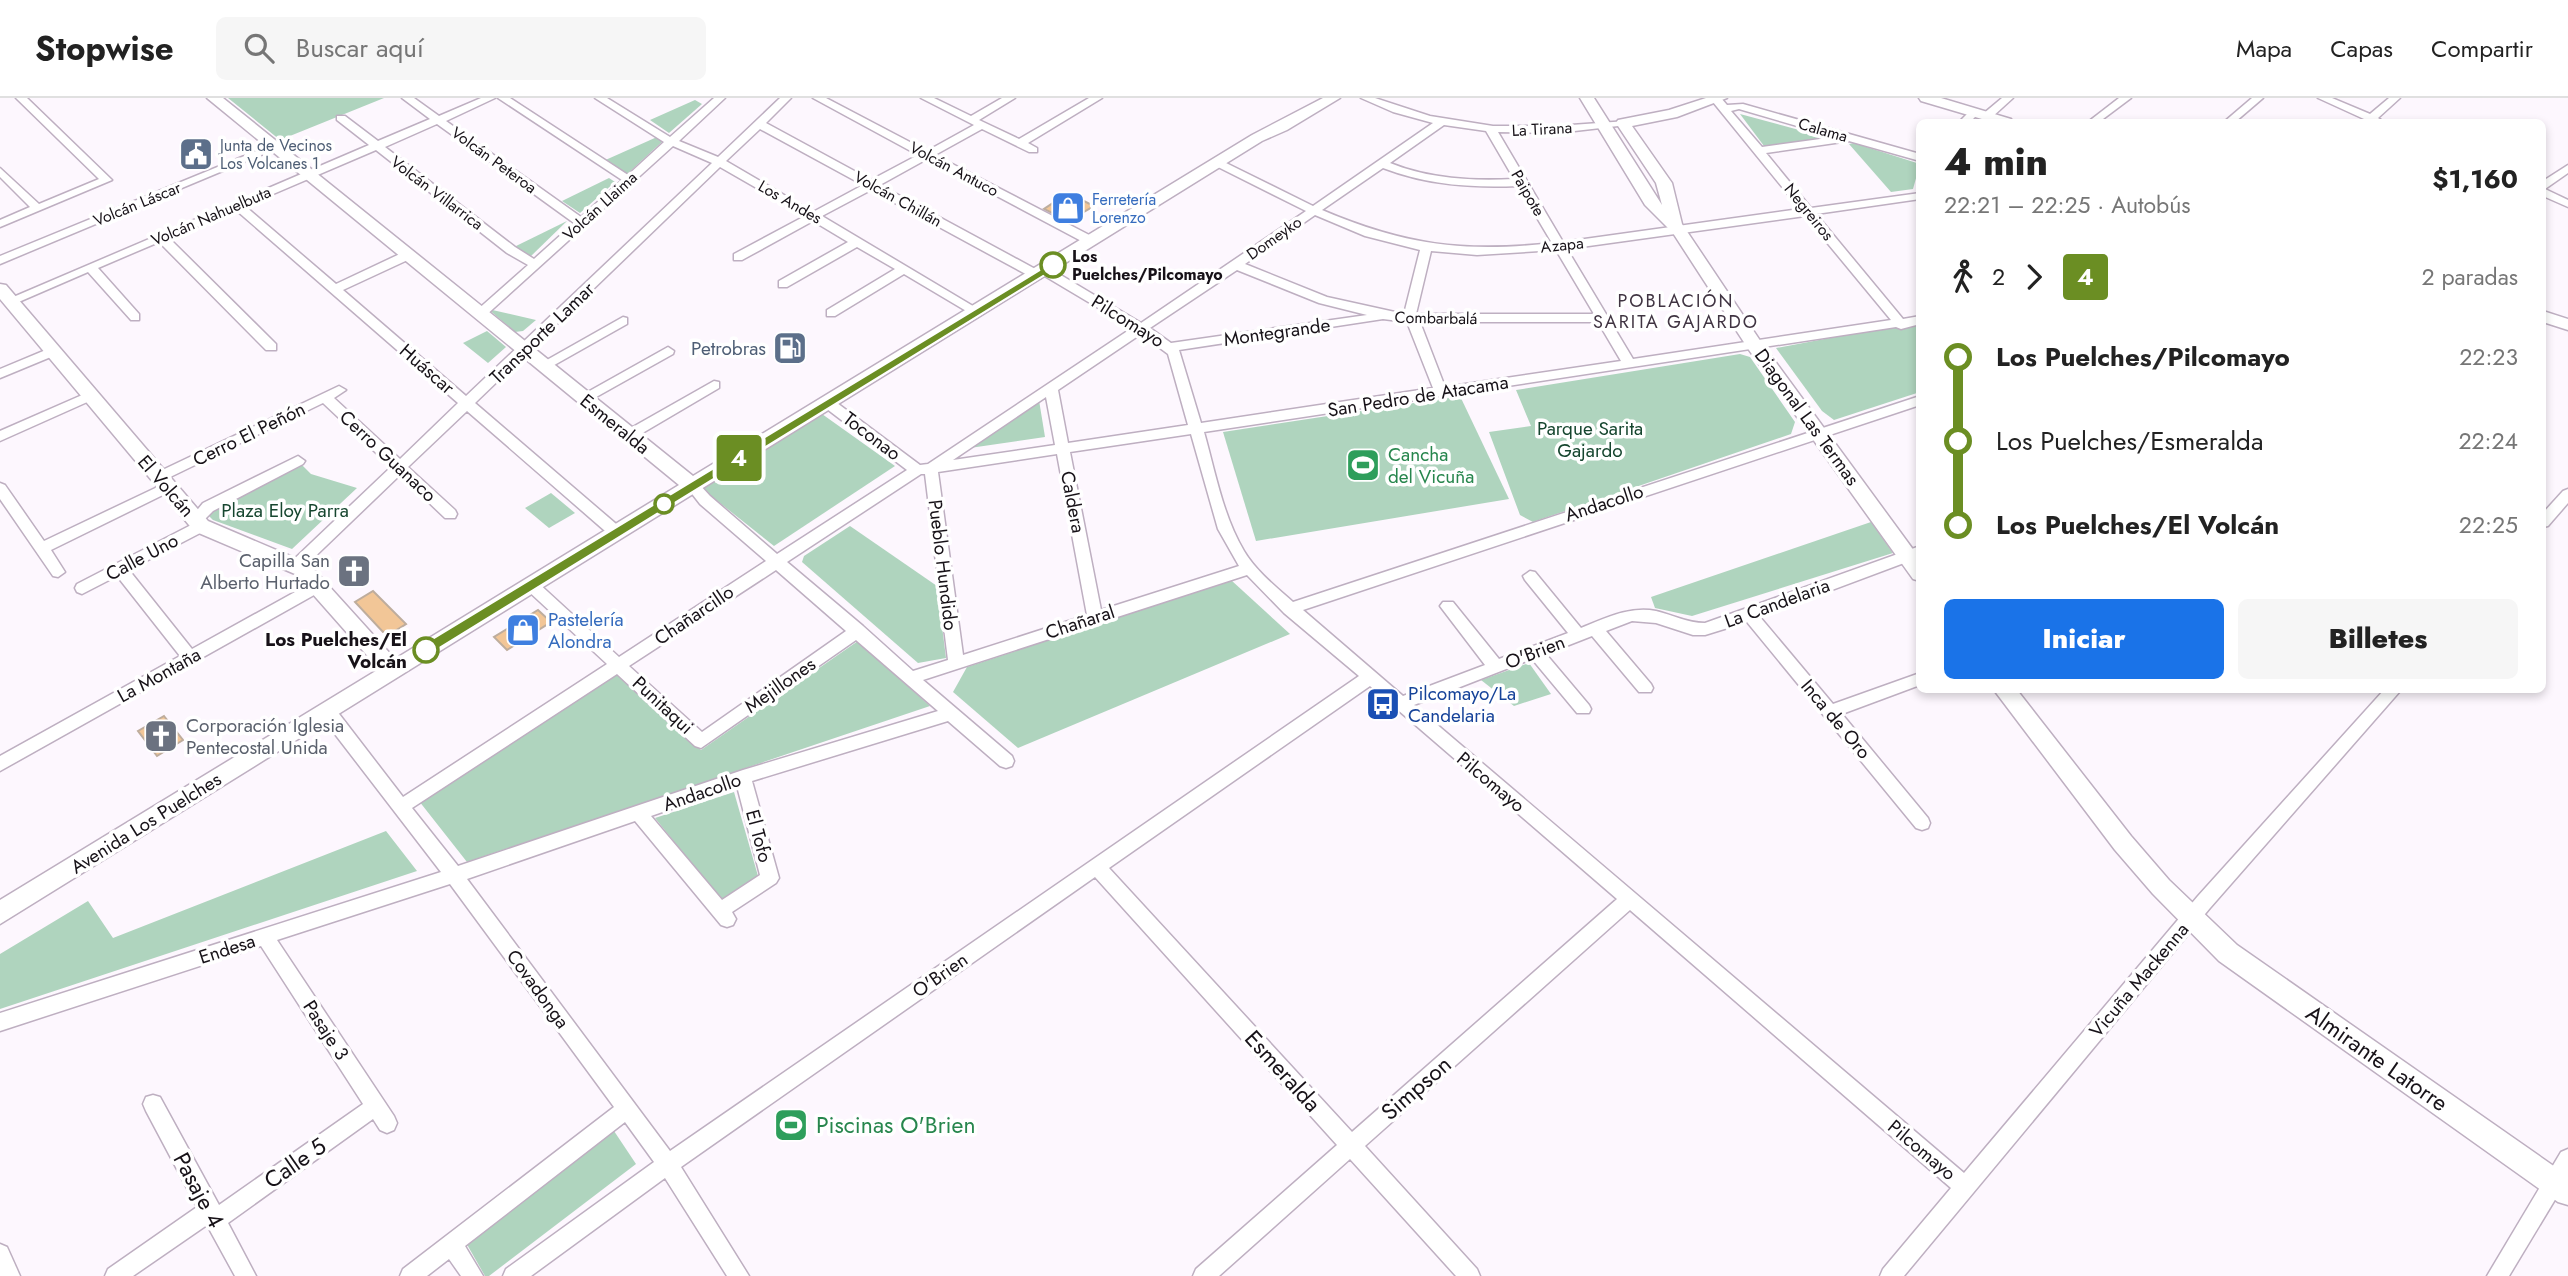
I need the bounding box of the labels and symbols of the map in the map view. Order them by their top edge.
street label: Calama [1796,112,1850,148]
street label: La Tirana [1511,116,1573,142]
street label: Volcán Peteroa [447,121,541,199]
place label: Junta de Vecinos Los Volcanes 1 [218,134,332,175]
public building icon: Junta de Vecinos Los Volcanes 1 [177,135,215,173]
street label: Volcán Antuco [905,136,1003,202]
street label: Volcán Villarrica [386,151,488,235]
street label: Volcán Chillán [850,165,946,233]
street label: Volcán Llaima [558,166,642,246]
street label: Paipote [1506,166,1550,220]
street label: Los Andes [754,175,826,229]
street label: Volcán Láscar [90,176,185,232]
street label: Negreiros [1779,178,1839,246]
street label: Volcán Nahuelbuta [148,180,274,252]
place label: Ferretería Lorenzo [1092,188,1156,229]
shop icon: Ferretería Lorenzo [1049,189,1087,227]
street label: Domeyko [1242,210,1306,265]
street label: Azapa [1539,231,1585,259]
place label: Los Puelches/Pilcomayo [1072,245,1223,286]
marker: Los Puelches/Pilcomayo [1040,252,1066,278]
street label: Transporte Lamar [484,276,601,390]
street label: Pilcomayo [1086,288,1170,354]
district label: POBLACIÓN SARITA GAJARDO [1593,288,1759,335]
street label: Combarbalá [1394,306,1478,330]
street label: Montegrande [1222,311,1332,353]
fuel station icon: Petrobras [771,329,809,367]
place label: Petrobras [691,335,766,362]
street label: Huáscar [394,337,461,401]
street label: Diagonal Las Termas [1748,343,1866,491]
street label: San Pedro de Atacama [1326,368,1510,424]
street label: Esmeralda [574,387,656,461]
street label: Cerro El Peñón [188,395,310,473]
street label: Cerro Guanaco [333,404,443,508]
street label: Toconao [837,405,907,467]
park label: Parque Sarita Gajardo [1537,415,1643,464]
line badge: 4 [716,435,762,481]
place label: Cancha del Vicuña [1388,441,1474,490]
sports icon: Cancha del Vicuña [1344,446,1382,484]
street label: El Volcán [131,449,201,523]
street label: Caldera [1054,469,1092,535]
street label: Andacollo [1561,478,1647,528]
unlabelled marker [654,494,674,514]
park label: Plaza Eloy Parra [221,497,349,524]
street label: Pueblo Hundido [922,498,964,632]
street label: Calle Uno [101,527,183,587]
place label: Capilla San Alberto Hurtado [200,547,330,596]
church icon: Capilla San Alberto Hurtado [335,552,373,590]
street label: La Candelaria [1721,571,1833,635]
street label: Chañarcillo [649,578,739,652]
street label: Chañaral [1042,598,1118,646]
place label: Pastelería Alondra [548,606,624,655]
shop icon: Pastelería Alondra [504,611,542,649]
place label: Los Puelches/El Volcán [265,626,407,675]
street label: O'Brien [1501,628,1569,676]
marker: Los Puelches/El Volcán [413,637,439,663]
street label: La Montaña [112,641,206,709]
street label: Mejillones [739,650,821,719]
street label: Punitaqui [627,670,699,740]
street label: Inca de Oro [1795,673,1877,765]
place label: Pilcomayo/La Candelaria [1408,680,1516,729]
bus stop icon: Pilcomayo/La Candelaria [1364,685,1402,723]
place label: Corporación Iglesia Pentecostal Unida [186,712,344,761]
church icon: Corporación Iglesia Pentecostal Unida [142,717,180,755]
street label: Pilcomayo [1451,745,1531,819]
street label: Avenida Los Puelches [65,766,227,880]
street label: Andacollo [659,766,745,818]
street label: El Tofo [739,807,779,865]
street label: Vicuña Mackenna [2083,917,2195,1043]
street label: Endesa [195,927,259,971]
street label: Covadonga [500,944,576,1034]
street label: O'Brien [907,946,973,1004]
street label: Pasaje 3 [297,995,355,1065]
street label: Almirante Latorre [2299,996,2455,1120]
street label: Esmeralda [1237,1022,1329,1120]
street label: Simpson [1373,1048,1459,1128]
sports icon: Piscinas O'Brien [772,1106,810,1144]
place label: Piscinas O'Brien [816,1108,975,1142]
street label: Pilcomayo [1882,1113,1962,1187]
street label: Calle 5 [257,1129,333,1197]
street label: Pasaje 4 [165,1146,233,1234]

